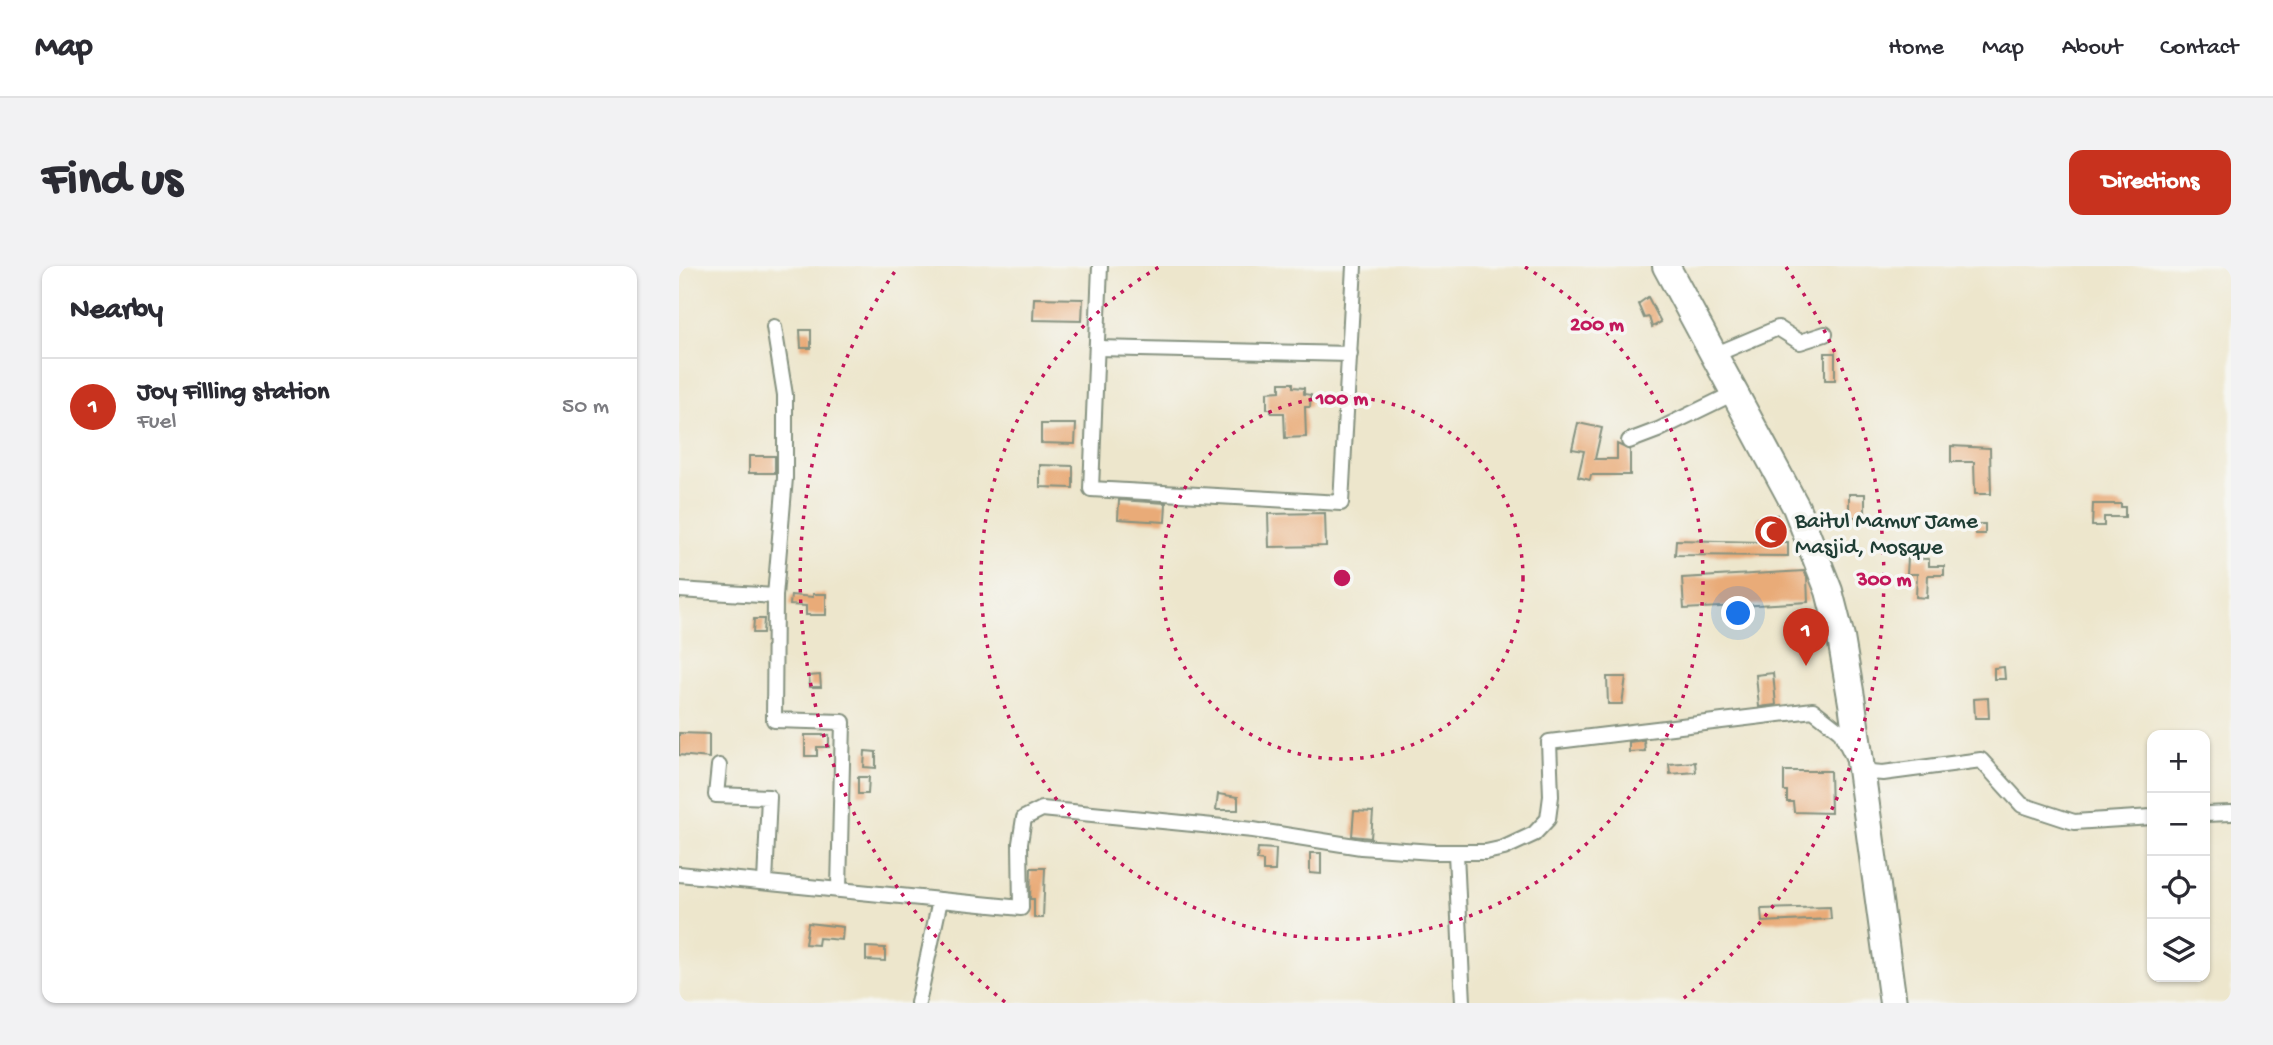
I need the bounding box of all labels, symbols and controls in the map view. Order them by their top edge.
text: Map [35,29,92,67]
text: Home [1888,34,1944,63]
text: Map [1982,34,2024,63]
text: About [2062,34,2122,63]
text: Contact [2160,34,2238,63]
button: Directions [2069,150,2231,215]
text: Find us [42,153,182,211]
text: Nearby [70,294,163,329]
text: 200 m [1570,314,1624,339]
text: Joy Filling station [137,378,329,409]
text: 100 m [1315,388,1368,413]
text: 1 [88,394,98,421]
text: 50 m [562,394,609,421]
text: Fuel [137,409,177,436]
place label: Baitul Mamur Jame Masjid, Mosque [1794,509,1979,562]
mosque icon: Baitul Mamur Jame Masjid, Mosque [1752,513,1790,551]
centre of rings [1330,566,1354,590]
text: 300 m [1856,569,1911,594]
your location [1721,596,1755,630]
pin: 1 [1783,608,1829,666]
map controls [2147,730,2210,982]
button: + [2147,730,2210,793]
button: − [2147,793,2210,856]
button: locate [2147,856,2210,919]
button: layers [2147,919,2210,982]

